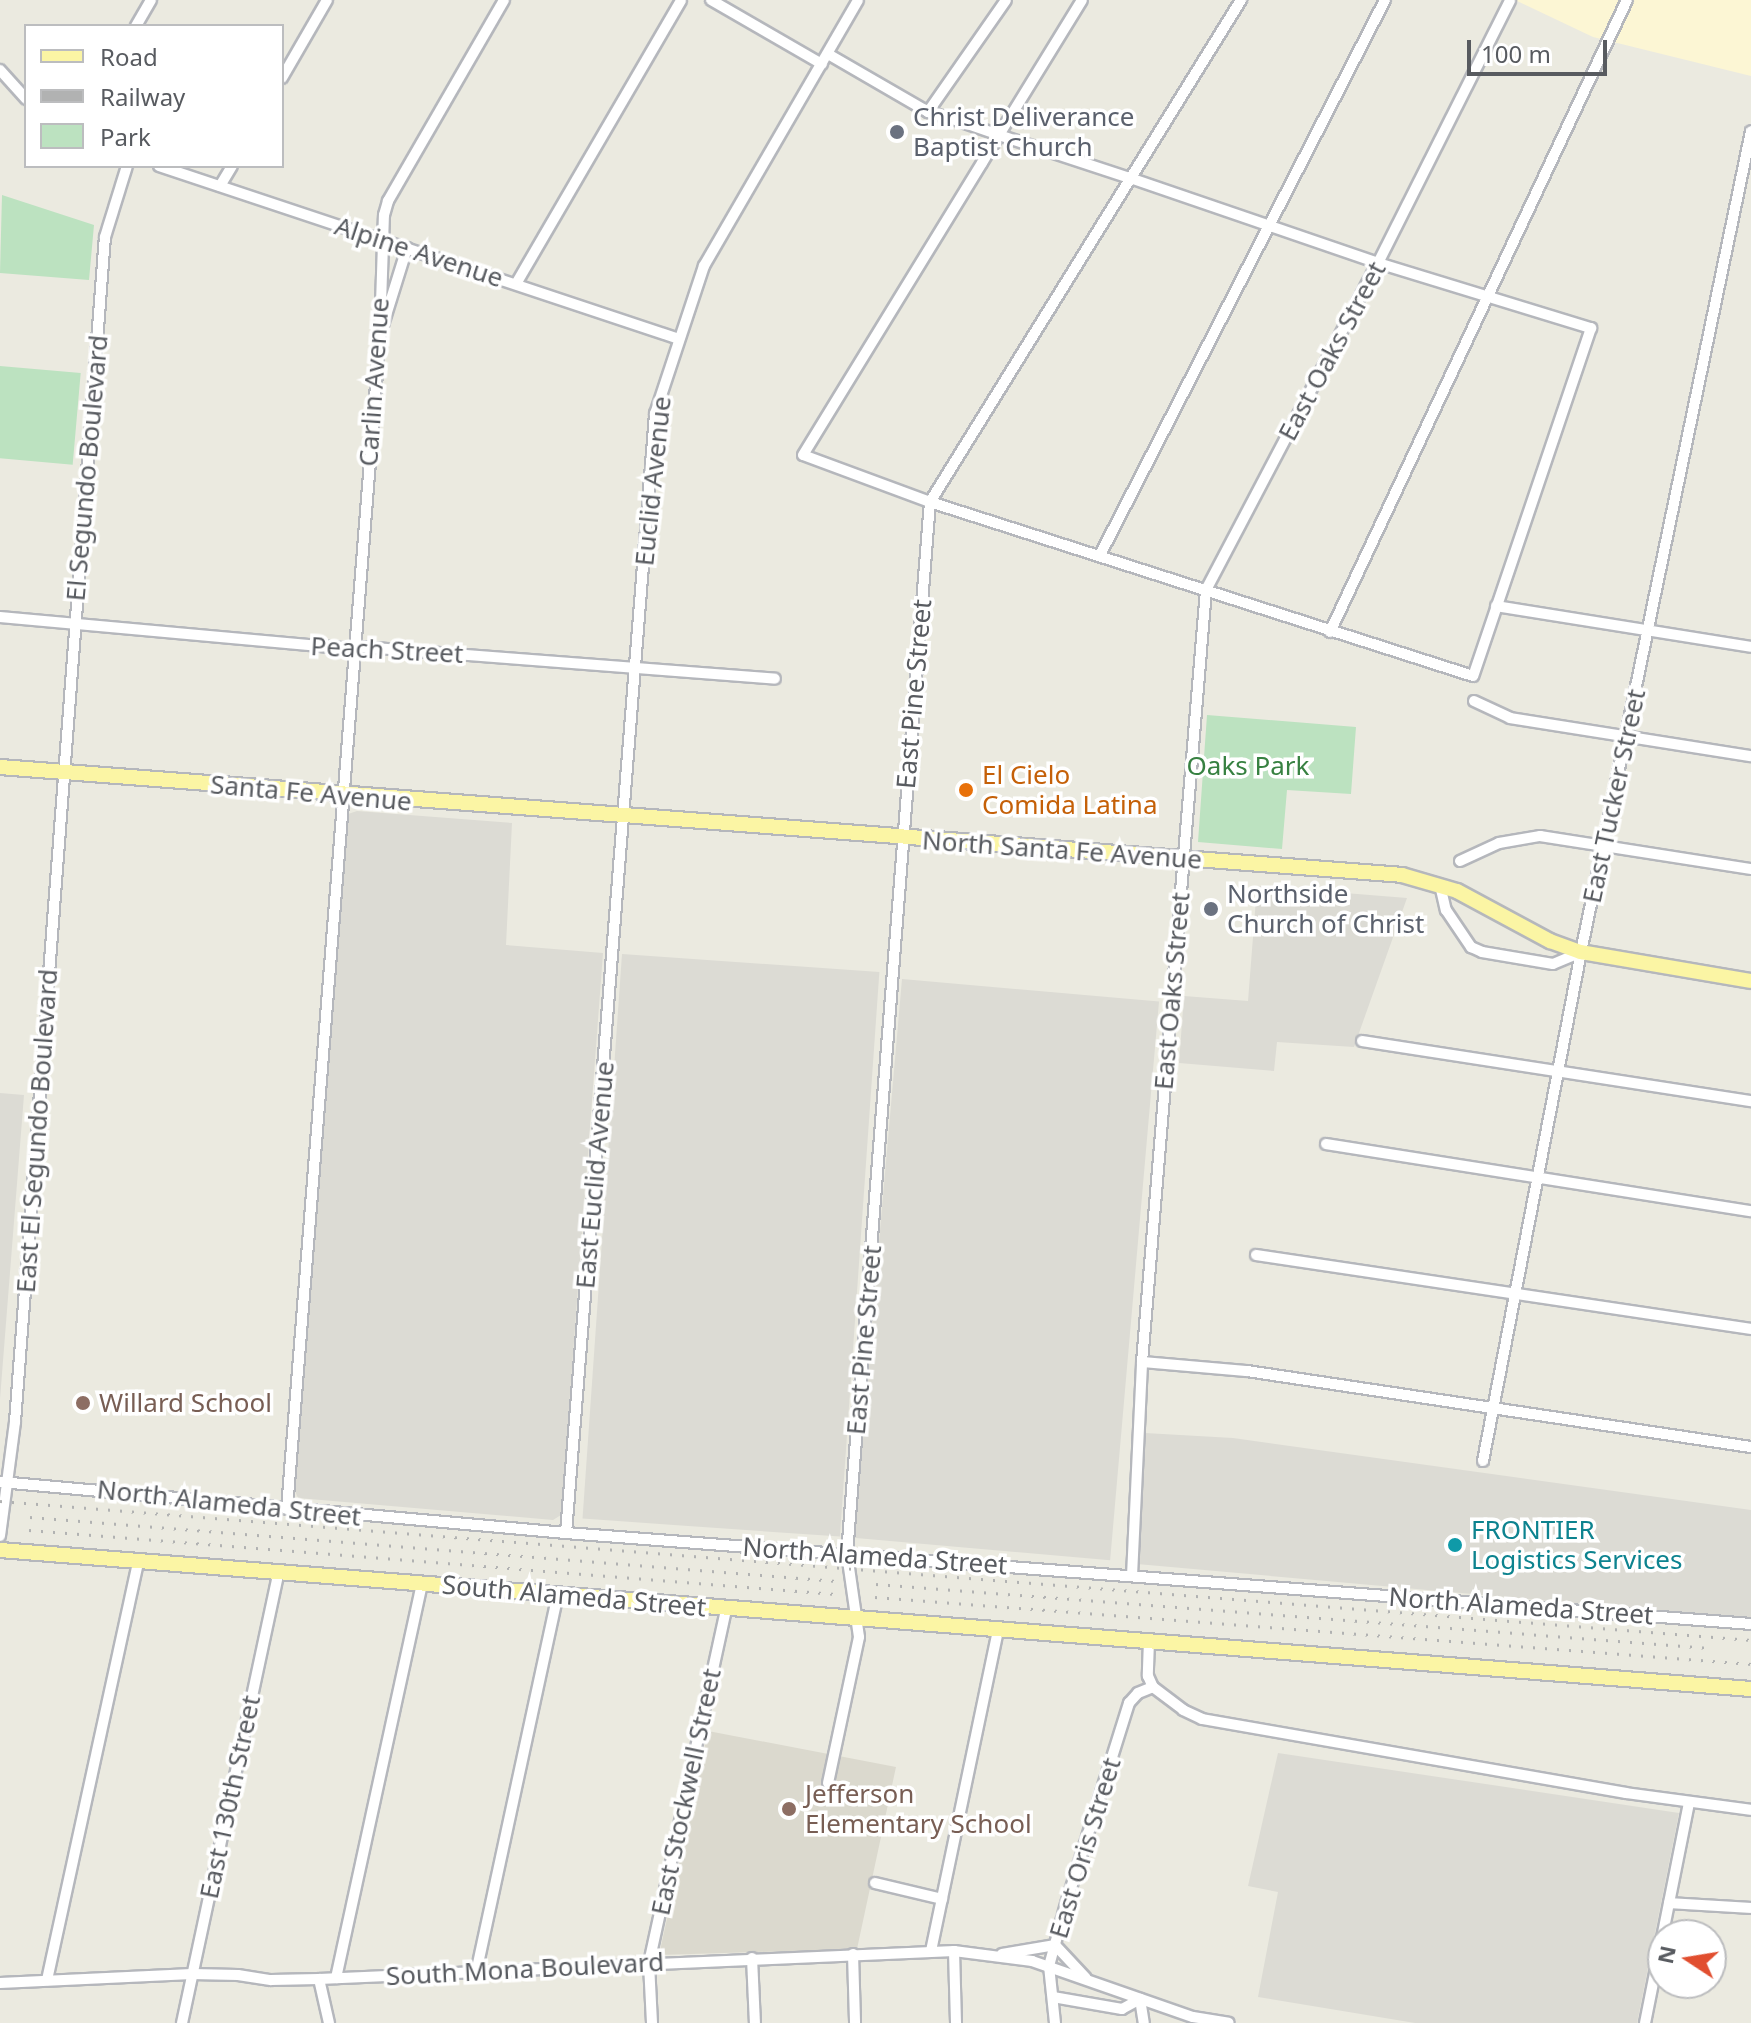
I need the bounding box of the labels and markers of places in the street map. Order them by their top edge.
place label: Christ Deliverance Baptist Church [913,101,1134,162]
marker: Christ Deliverance Baptist Church [888,123,906,141]
place label: El Cielo Comida Latina [982,759,1157,820]
marker: El Cielo Comida Latina [957,781,975,799]
place label: Northside Church of Christ [1227,878,1424,940]
marker: Northside Church of Christ [1202,900,1220,918]
place label: Willard School [99,1387,272,1419]
marker: Willard School [74,1394,92,1412]
place label: FRONTIER Logistics Services [1471,1514,1682,1576]
marker: FRONTIER Logistics Services [1446,1536,1464,1554]
place label: Jefferson Elementary School [805,1778,1032,1840]
marker: Jefferson Elementary School [780,1800,798,1818]

